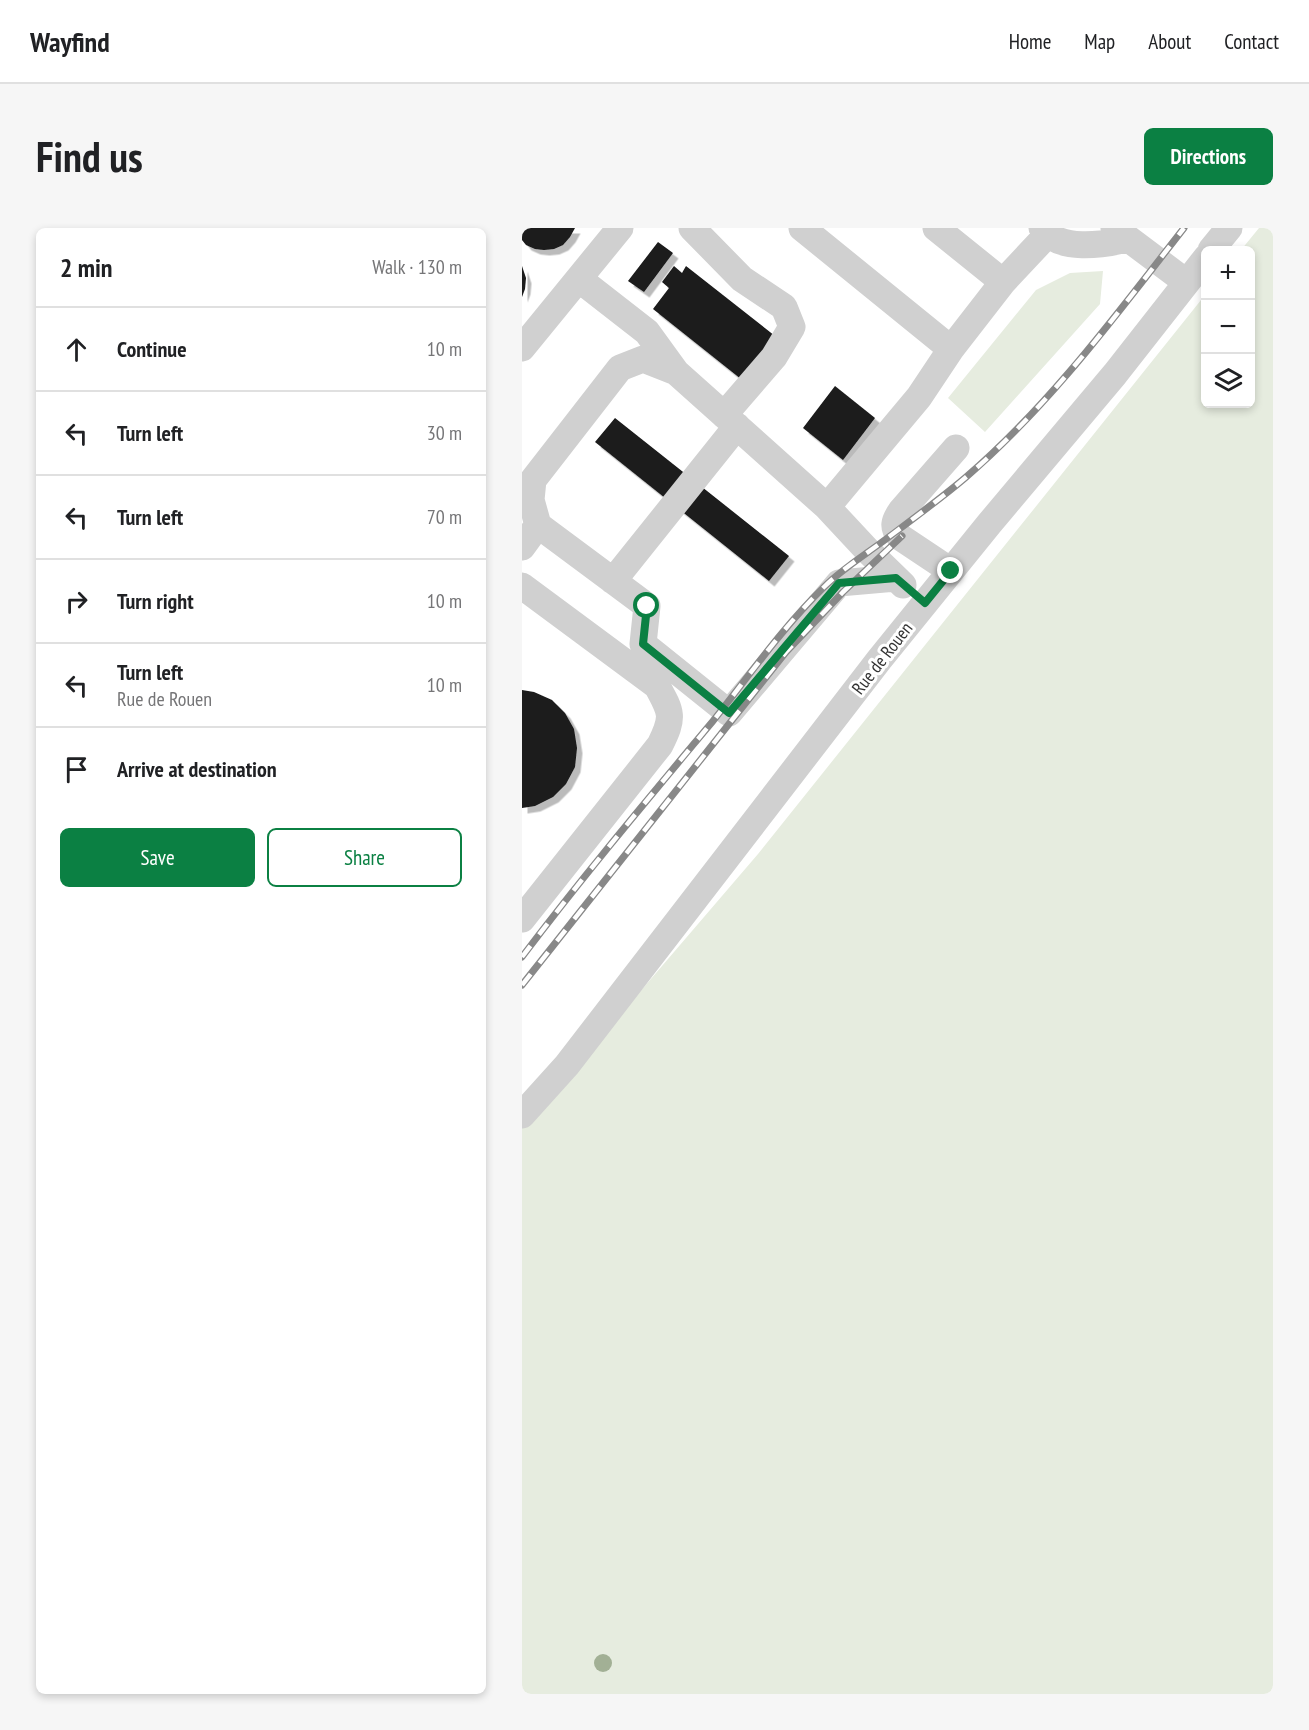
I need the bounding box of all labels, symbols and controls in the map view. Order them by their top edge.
text: Wayfind [30,23,110,60]
text: Home [1009,28,1051,55]
text: Map [1084,28,1115,55]
text: About [1148,28,1191,55]
text: Contact [1224,28,1279,55]
button: Directions [1144,128,1273,185]
text: Find us [36,129,143,184]
map controls [1201,246,1255,408]
button: + [1201,246,1255,300]
text: 2 min [60,251,113,284]
text: Walk · 130 m [372,254,462,280]
button: − [1201,300,1255,354]
icon: ahead [60,333,93,366]
text: Continue [117,335,187,363]
text: 10 m [427,336,462,362]
button: layers [1201,354,1255,408]
icon: left [60,417,93,450]
text: Turn left [117,419,183,447]
text: 30 m [427,420,462,446]
icon: left [60,501,93,534]
text: Turn left [117,503,183,531]
text: 70 m [427,504,462,530]
route end [937,557,963,583]
icon: right [60,585,93,618]
text: Turn right [117,587,194,615]
text: 10 m [427,588,462,614]
route start [633,592,659,618]
street label: Rue de Rouen [847,617,917,699]
text: Turn left [117,658,183,686]
icon: left [60,669,93,702]
text: 10 m [427,672,462,698]
text: Rue de Rouen [117,686,212,712]
icon: arrive [60,753,93,786]
text: Arrive at destination [117,755,277,783]
button: Save [60,828,255,887]
button: Share [267,828,462,887]

